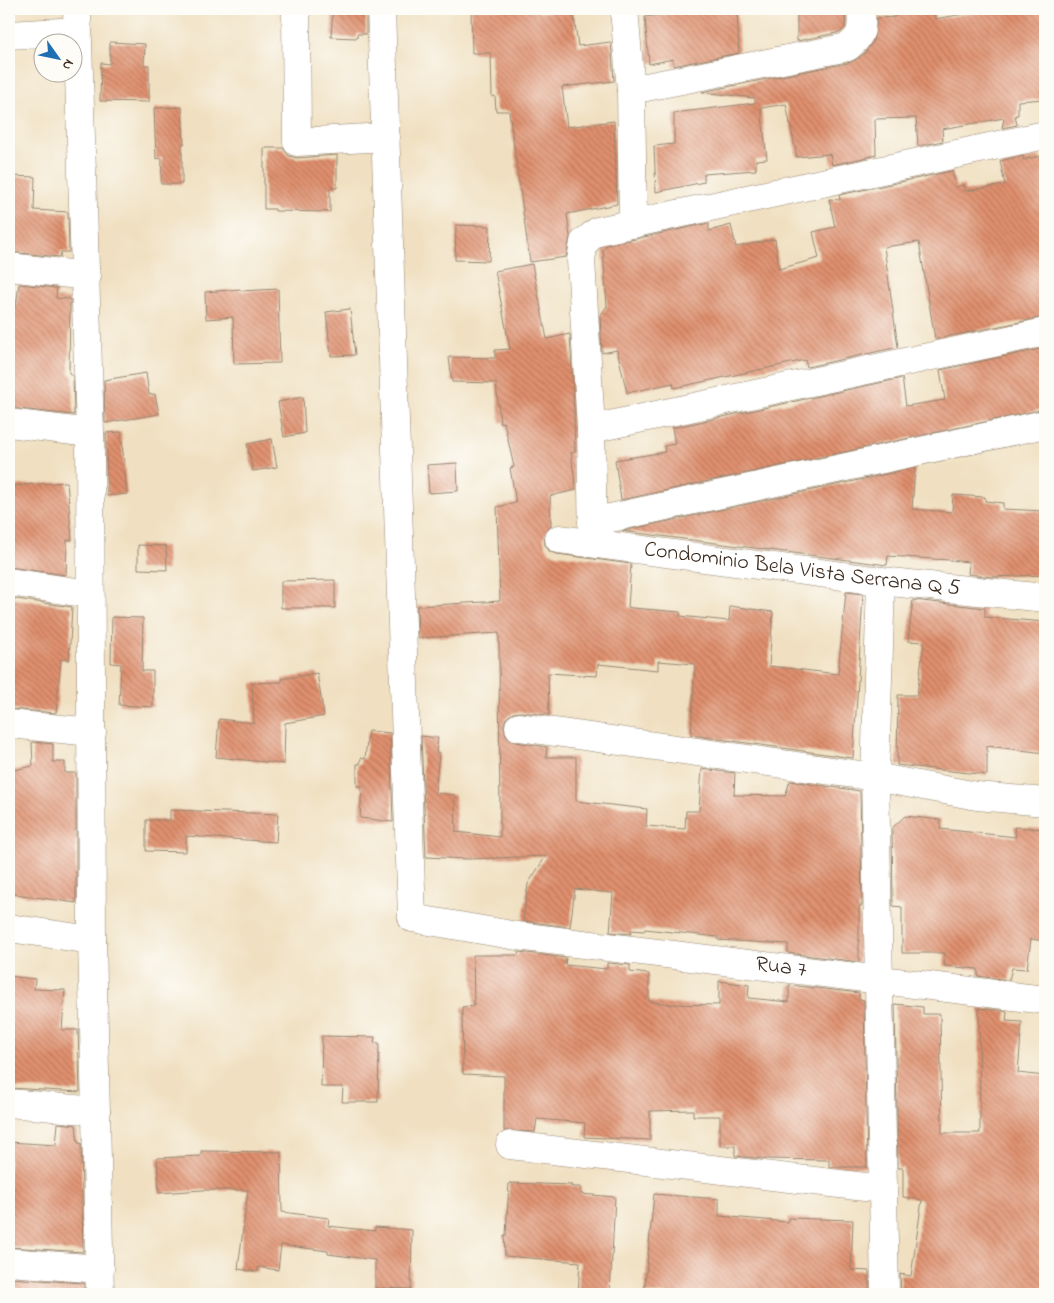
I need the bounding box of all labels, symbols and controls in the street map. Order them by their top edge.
north arrow [32,32,82,82]
text: N [56,55,79,74]
street label: Condominio Bela Vista Serrana Q 5 [642,534,962,605]
street label: Rua 7 [754,949,808,987]

